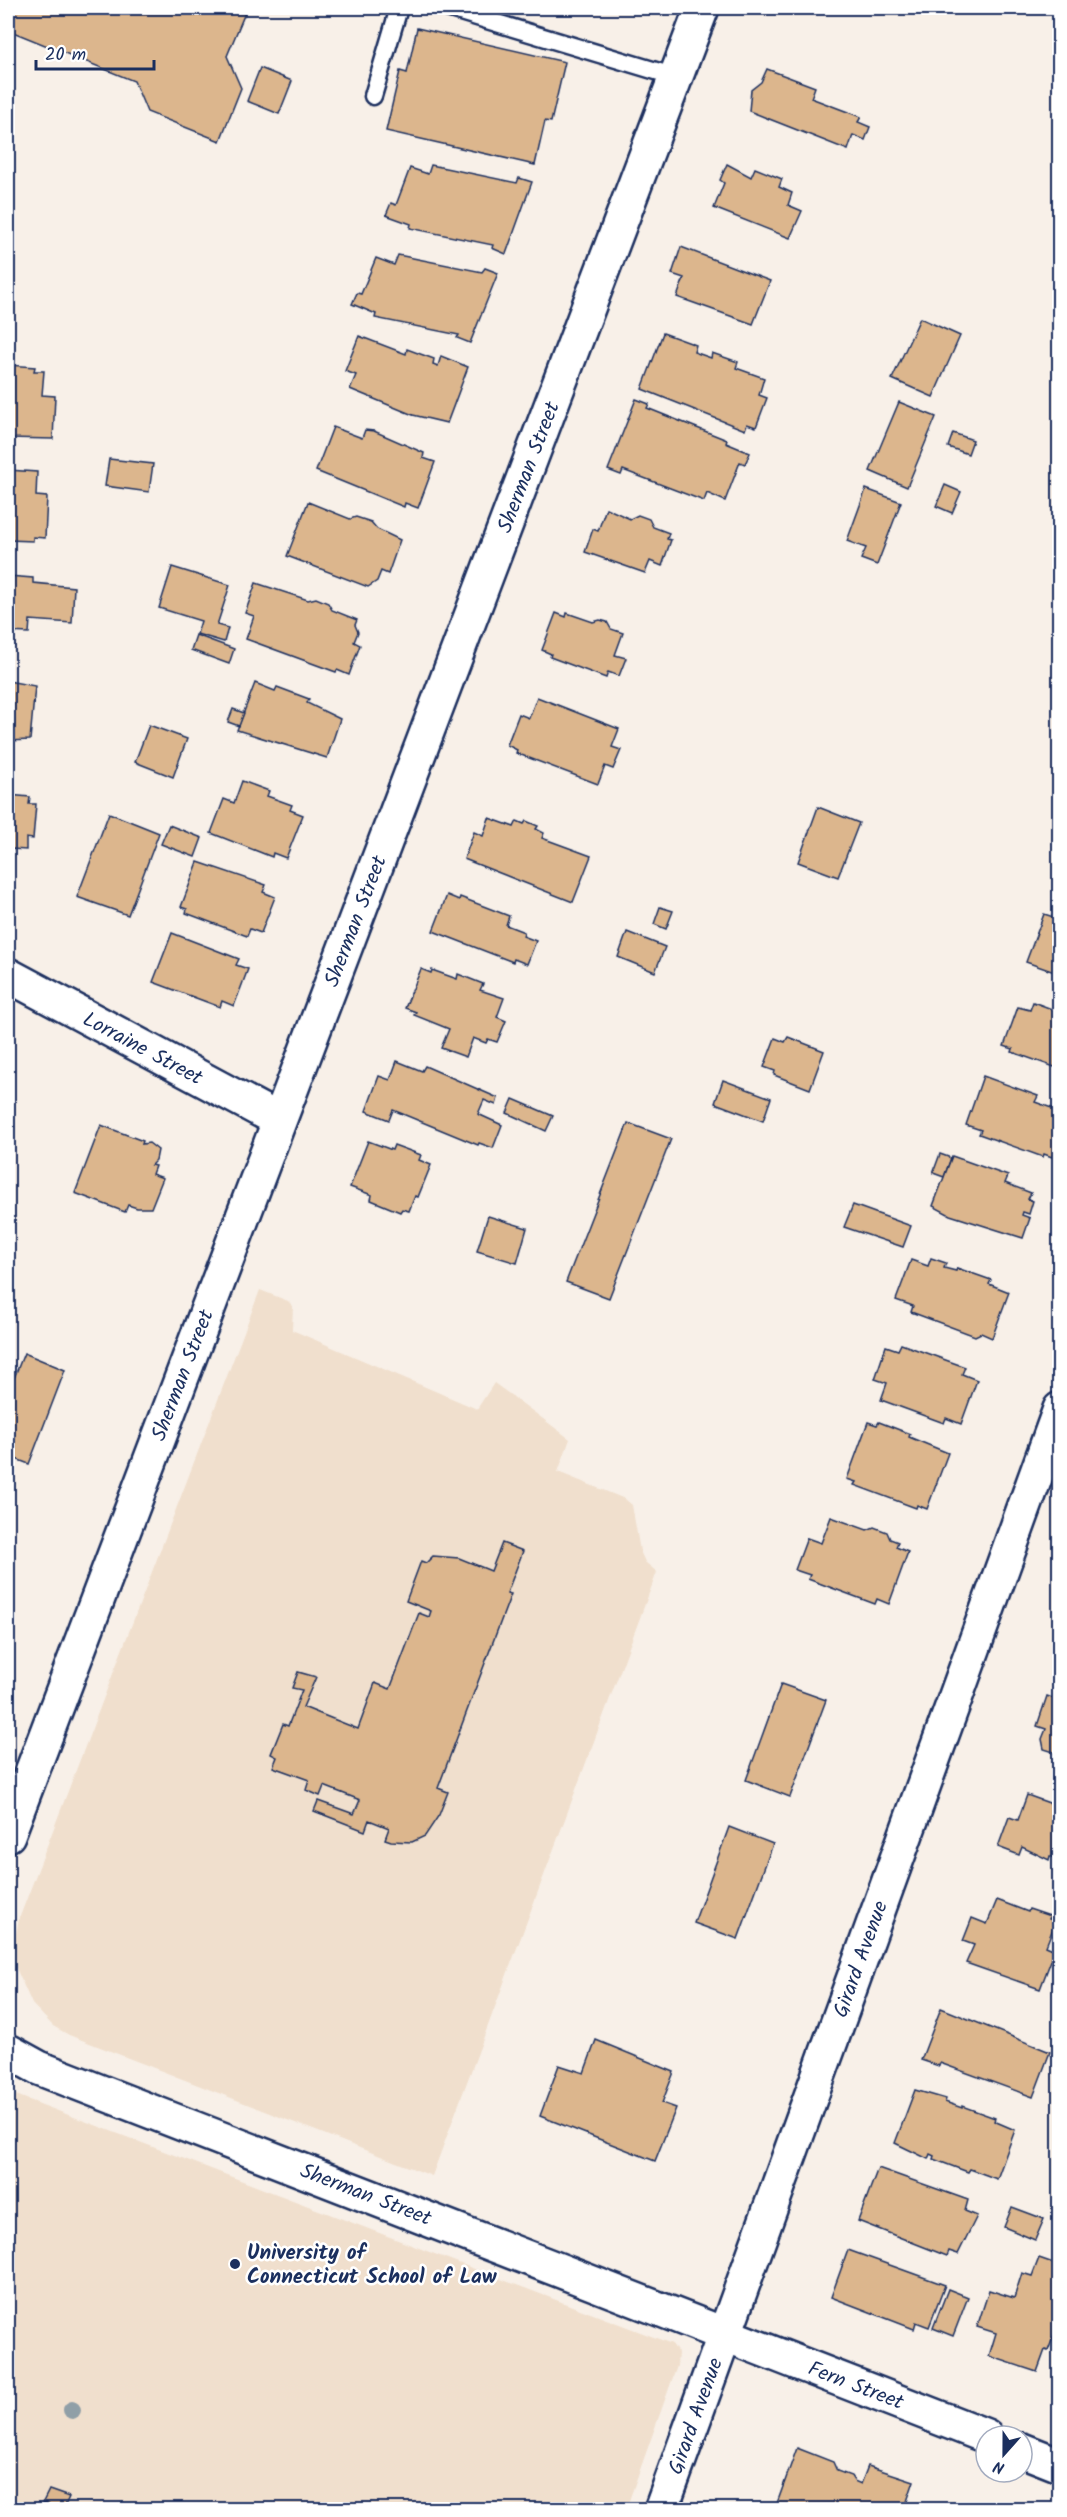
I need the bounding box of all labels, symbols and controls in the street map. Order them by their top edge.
scale bar [36,33,154,71]
text: 20 m [45,41,86,70]
street label: Sherman Street [489,396,570,538]
street label: Sherman Street [316,850,397,992]
street label: Lorraine Street [76,1004,209,1095]
street label: Sherman Street [143,1304,224,1446]
street label: Girard Avenue [825,1896,898,2023]
street label: Sherman Street [295,2155,437,2236]
place label: University of Connecticut School of Law [247,2237,498,2294]
marker: University of Connecticut School of Law [228,2257,242,2271]
street label: Girard Avenue [660,2353,733,2480]
street label: Fern Street [803,2353,909,2420]
north arrow [974,2424,1034,2484]
text: N [990,2453,1008,2480]

